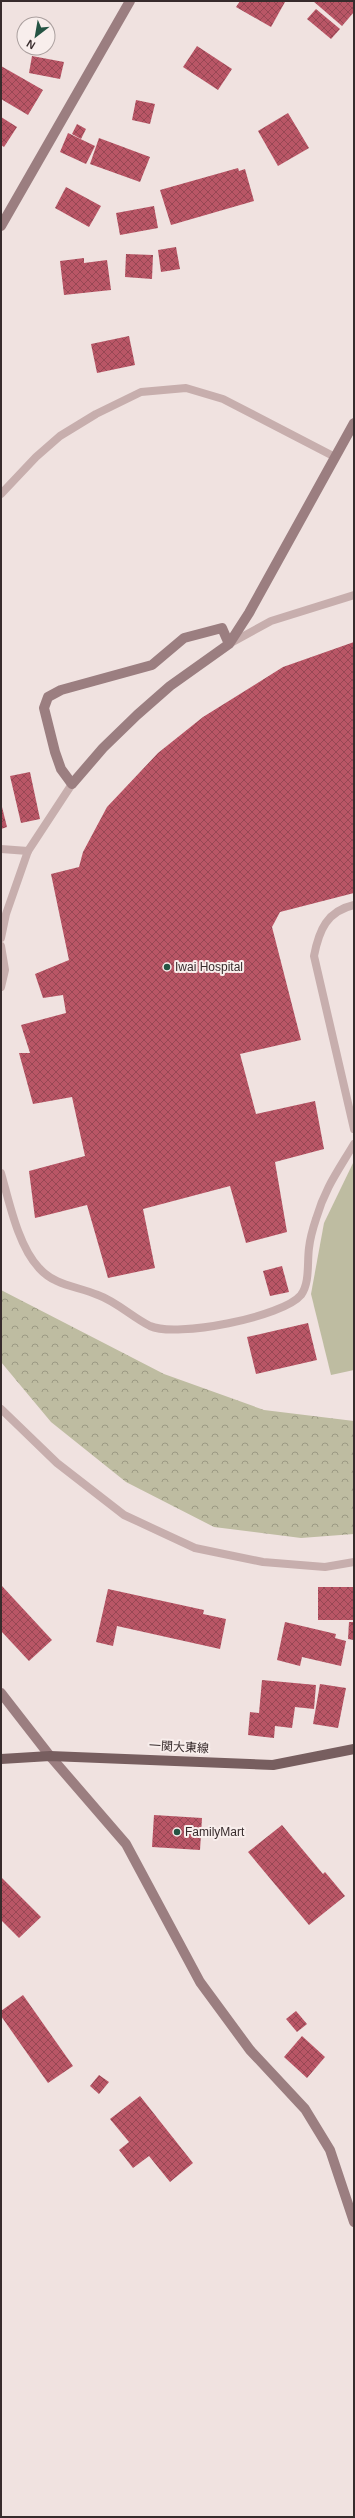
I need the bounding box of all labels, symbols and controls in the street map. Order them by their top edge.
north arrow [16,16,56,56]
text: N [24,37,37,52]
place label: Iwai Hospital [175,960,243,974]
marker: Iwai Hospital [162,962,172,972]
street label: 一関大東線 [149,1738,209,1756]
place label: FamilyMart [185,1825,245,1839]
marker: FamilyMart [172,1827,182,1837]

